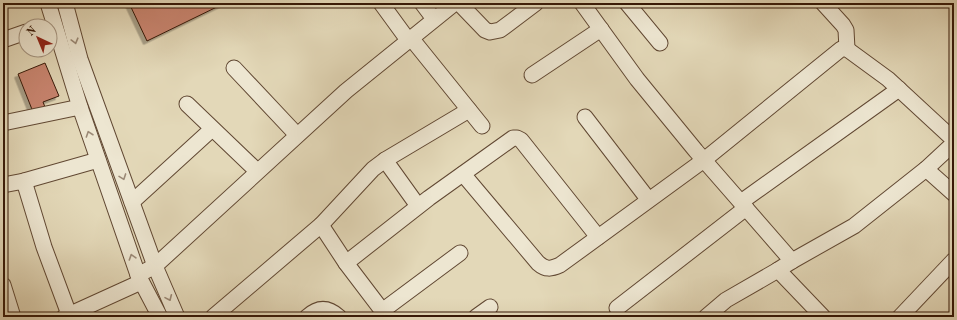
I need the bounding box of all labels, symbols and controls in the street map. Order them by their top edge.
north arrow [18,18,58,58]
text: N [25,25,39,39]
one-way arrow [70,37,79,44]
one-way arrow [85,131,94,138]
one-way arrow [118,173,126,180]
one-way arrow [128,253,137,260]
one-way arrow [164,294,172,301]

